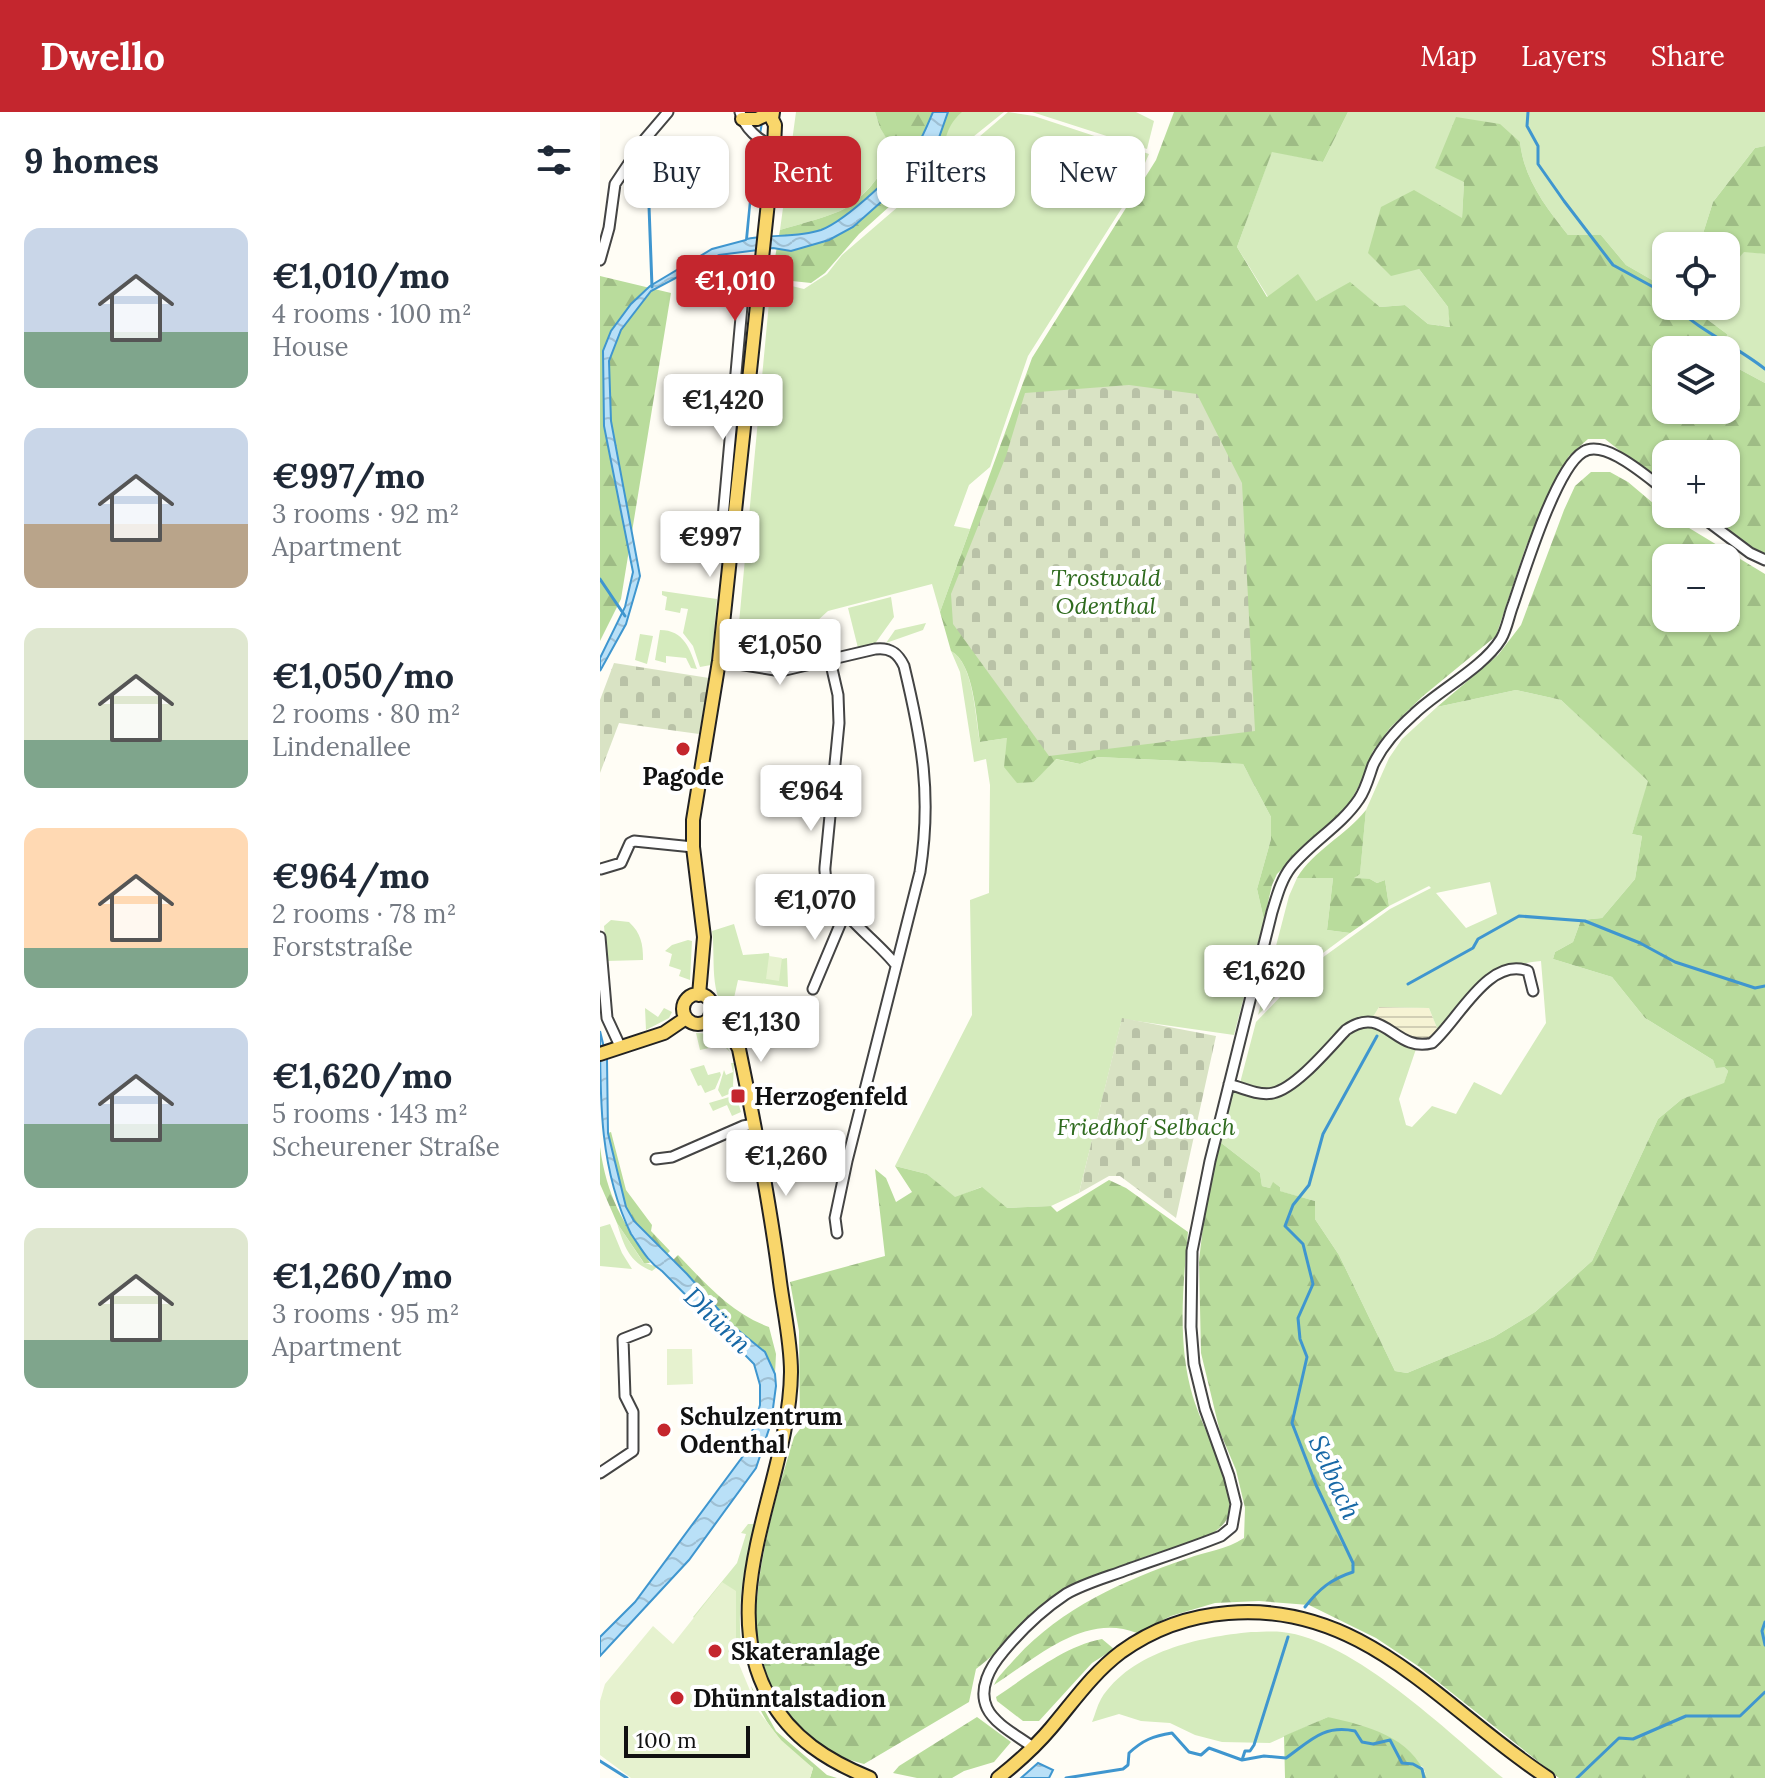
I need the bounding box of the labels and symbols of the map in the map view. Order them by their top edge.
pin: €1,010 [670,255,800,323]
pin: €1,420 [658,374,788,442]
pin: €997 [663,511,757,579]
park label: Trostwald Odenthal [1051,562,1162,621]
pin: €1,050 [715,619,845,687]
marker: Pagode [674,740,692,758]
place label: Pagode [642,761,724,792]
pin: €964 [764,765,858,833]
pin: €1,070 [750,874,880,942]
pin: €1,620 [1199,945,1329,1013]
pin: €1,130 [696,996,826,1064]
place label: Herzogenfeld [754,1081,908,1112]
marker: Herzogenfeld [729,1087,747,1105]
park label: Friedhof Selbach [1056,1111,1236,1142]
pin: €1,260 [721,1130,851,1198]
water label: Dhünn [677,1280,759,1360]
place label: Schulzentrum Odenthal [680,1401,843,1460]
marker: Schulzentrum Odenthal [655,1421,673,1439]
water label: Selbach [1302,1430,1368,1525]
place label: Skateranlage [731,1636,880,1667]
marker: Skateranlage [706,1642,724,1660]
place label: Dhünntalstadion [693,1683,886,1714]
marker: Dhünntalstadion [668,1689,686,1707]
scale bar [624,1722,750,1758]

